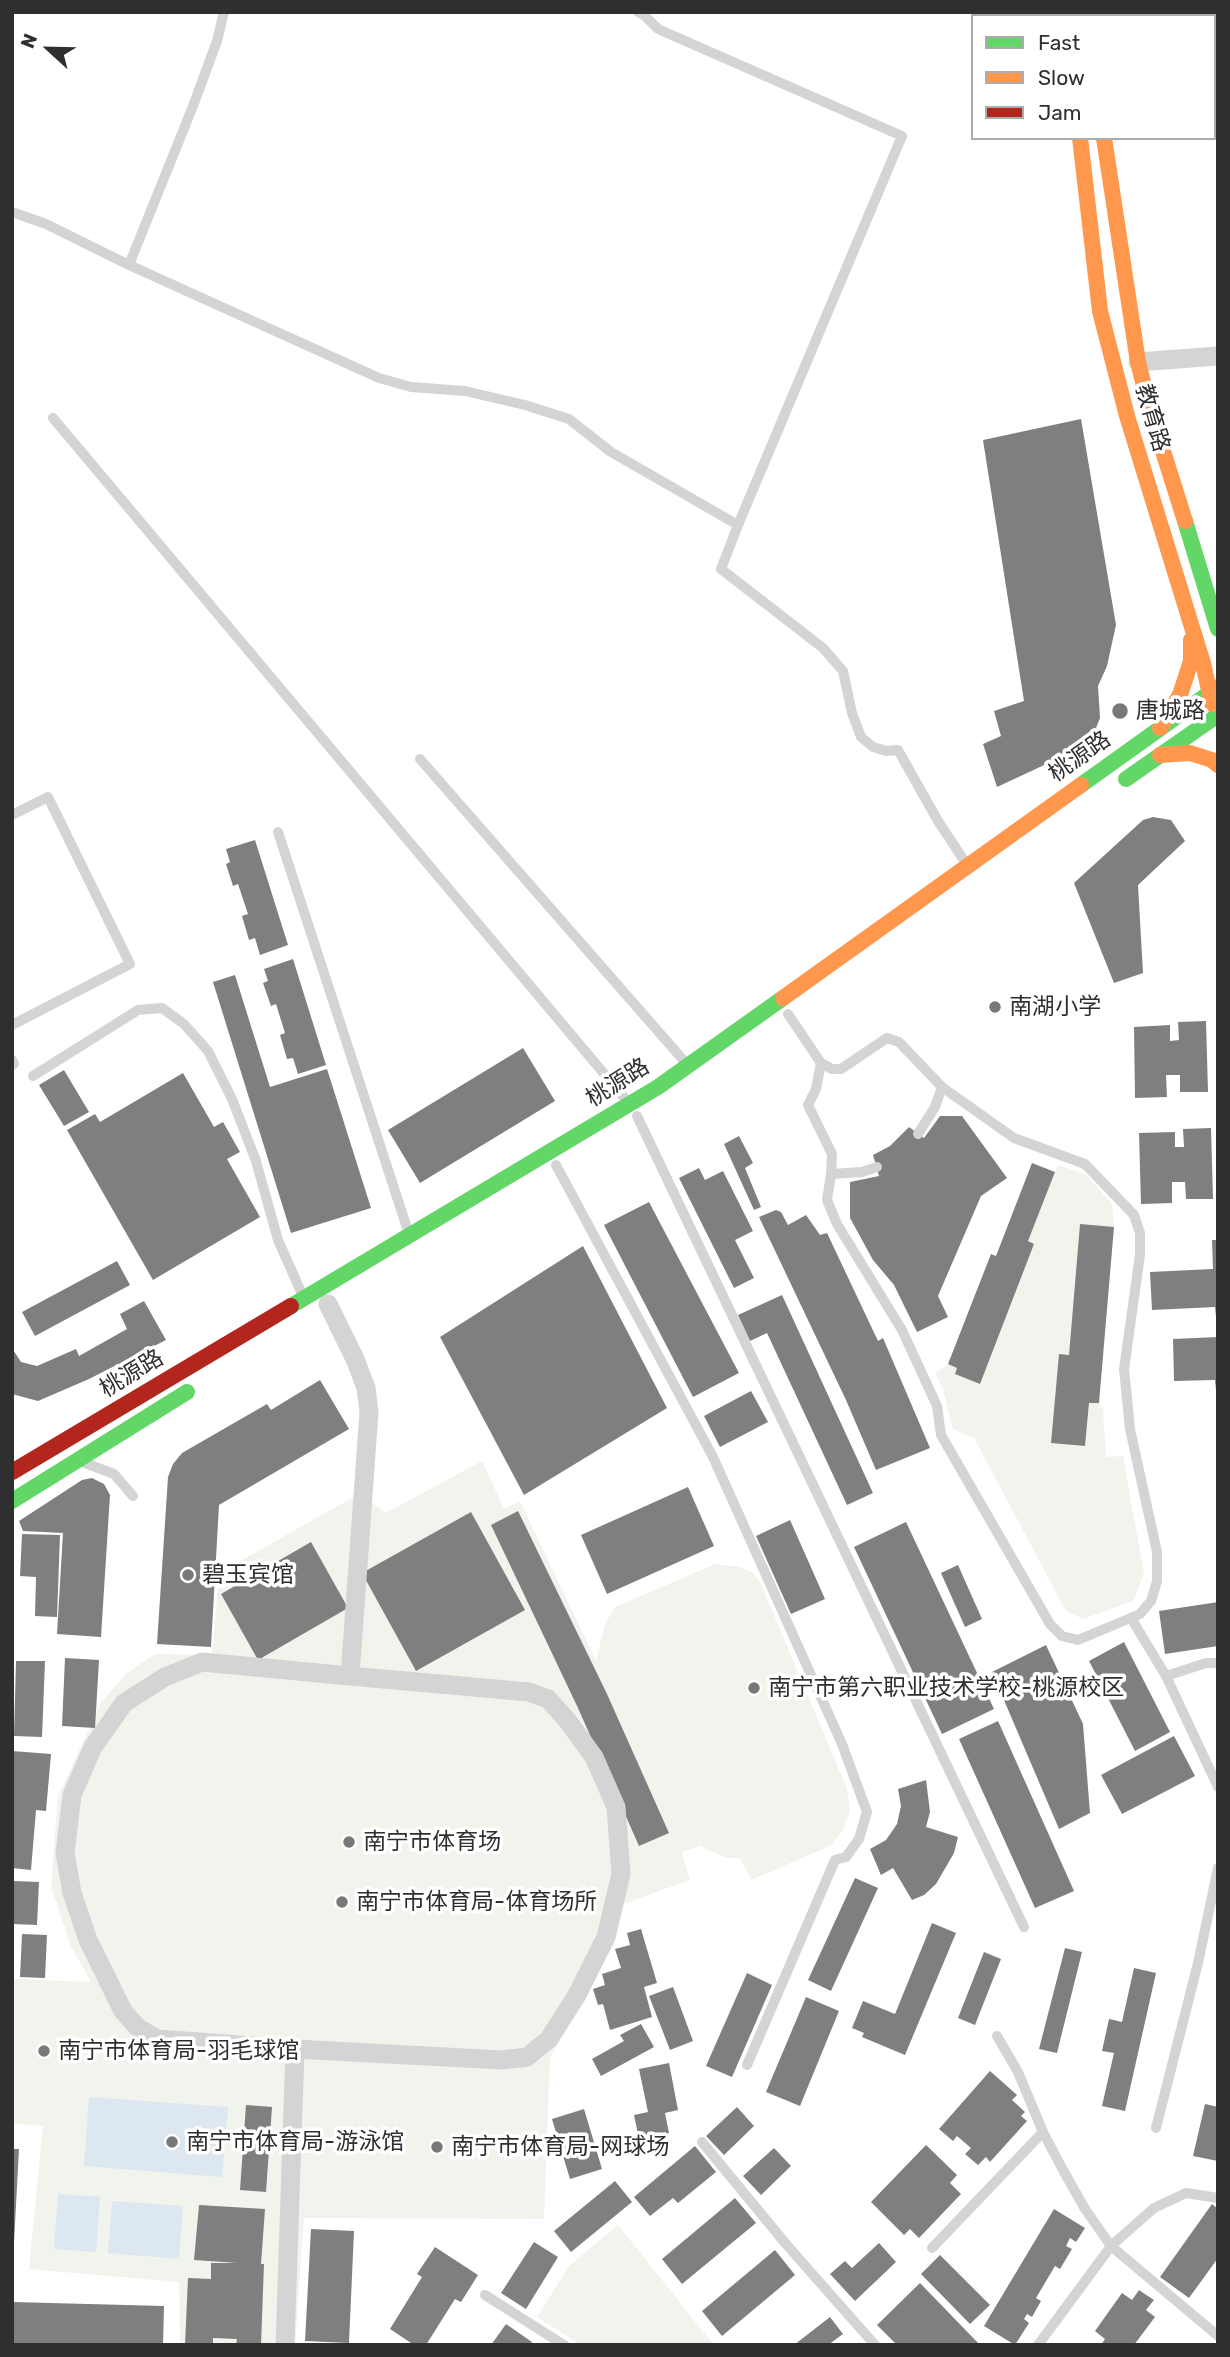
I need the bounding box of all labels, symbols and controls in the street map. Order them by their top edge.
north arrow [14,14,84,84]
legend [971,14,1216,140]
text: N [16,30,42,52]
text: Fast [1038,30,1080,55]
text: Slow [1038,65,1085,90]
text: Jam [1038,100,1082,125]
street label: 教育路 [1129,381,1175,455]
place label: 唐城路 [1136,697,1205,725]
marker: 唐城路 [1110,701,1130,721]
street label: 桃源路 [1044,726,1116,788]
place label: 南湖小学 [1009,993,1101,1021]
marker: 南湖小学 [987,999,1003,1015]
street label: 桃源路 [581,1053,655,1113]
street label: 桃源路 [95,1344,169,1404]
place label: 碧玉宾馆 [202,1561,294,1589]
marker: 碧玉宾馆 [180,1567,196,1583]
place label: 南宁市第六职业技术学校-桃源校区 [768,1674,1124,1702]
marker: 南宁市第六职业技术学校-桃源校区 [746,1680,762,1696]
place label: 南宁市体育场 [363,1828,501,1856]
marker: 南宁市体育场 [341,1834,357,1850]
place label: 南宁市体育局-体育场所 [356,1888,597,1916]
marker: 南宁市体育局-体育场所 [334,1894,350,1910]
place label: 南宁市体育局-羽毛球馆 [58,2037,299,2065]
marker: 南宁市体育局-羽毛球馆 [36,2043,52,2059]
place label: 南宁市体育局-游泳馆 [186,2128,404,2156]
place label: 南宁市体育局-网球场 [451,2133,669,2161]
marker: 南宁市体育局-游泳馆 [164,2134,180,2150]
marker: 南宁市体育局-网球场 [429,2139,445,2155]

